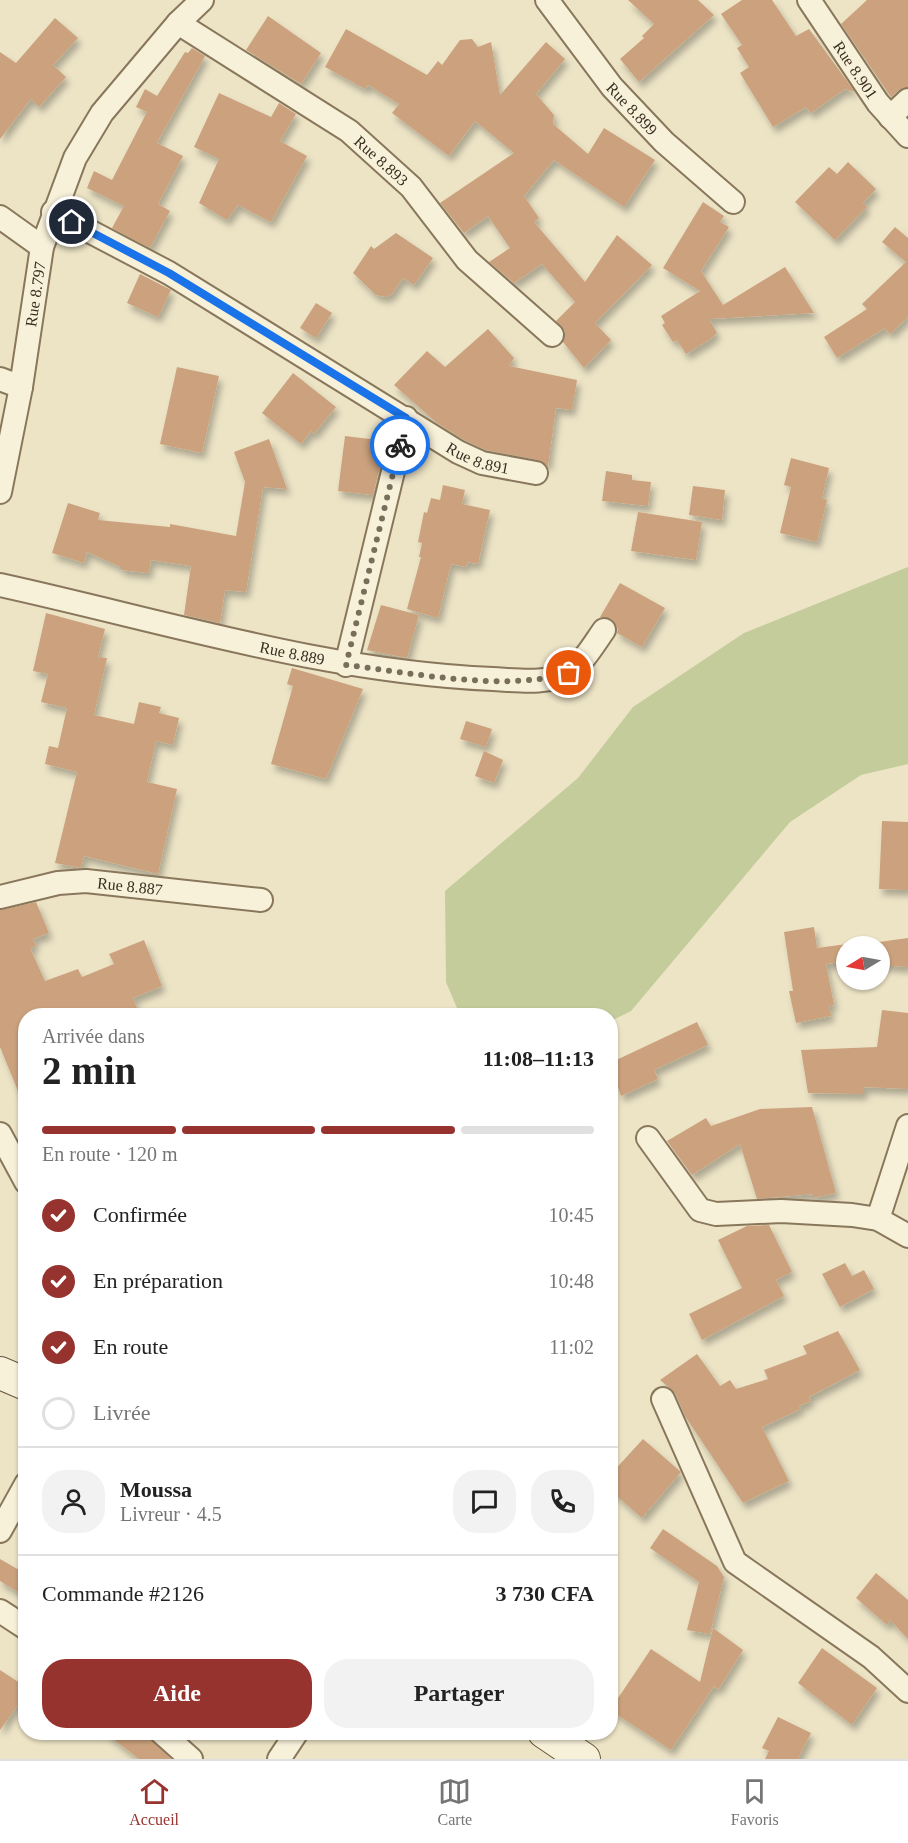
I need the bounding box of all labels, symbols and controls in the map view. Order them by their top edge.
street label: Rue 8.901 [830,38,881,102]
street label: Rue 8.899 [603,79,661,138]
street label: Rue 8.893 [351,132,412,189]
pin [46,196,97,247]
icon: home [55,205,88,238]
street label: Rue 8.797 [22,260,48,328]
courier [370,415,430,475]
icon: bike [384,429,417,462]
street label: Rue 8.891 [443,439,511,476]
street label: Rue 8.889 [258,638,326,667]
pin [543,647,594,698]
icon: bag [552,656,585,689]
street label: Rue 8.887 [96,874,164,898]
north arrow [836,936,890,990]
map controls [836,936,890,990]
text: Arrivée dans [42,1025,145,1047]
text: 11:08–11:13 [483,1046,594,1071]
text: 2 min [42,1049,136,1092]
text: En route · 120 m [42,1143,178,1165]
icon: check [42,1199,75,1232]
text: Confirmée [93,1202,187,1227]
text: 10:45 [548,1204,594,1226]
icon: check [42,1265,75,1298]
text: En préparation [93,1268,223,1293]
text: 10:48 [548,1270,594,1292]
icon: check [42,1331,75,1364]
text: En route [93,1334,168,1359]
text: 11:02 [549,1336,594,1358]
text: Livrée [93,1400,150,1425]
button: person [42,1470,105,1533]
button: chat [453,1470,516,1533]
button: phone [531,1470,594,1533]
text: Moussa [120,1477,192,1502]
text: Livreur · 4.5 [120,1503,222,1525]
text: Commande #2126 [42,1581,204,1606]
text: 3 730 CFA [495,1581,594,1606]
button: Aide [42,1659,312,1728]
button: Partager [324,1659,594,1728]
tab: Accueil [129,1775,179,1829]
tab: Carte [438,1775,472,1829]
tab: Favoris [731,1775,779,1829]

